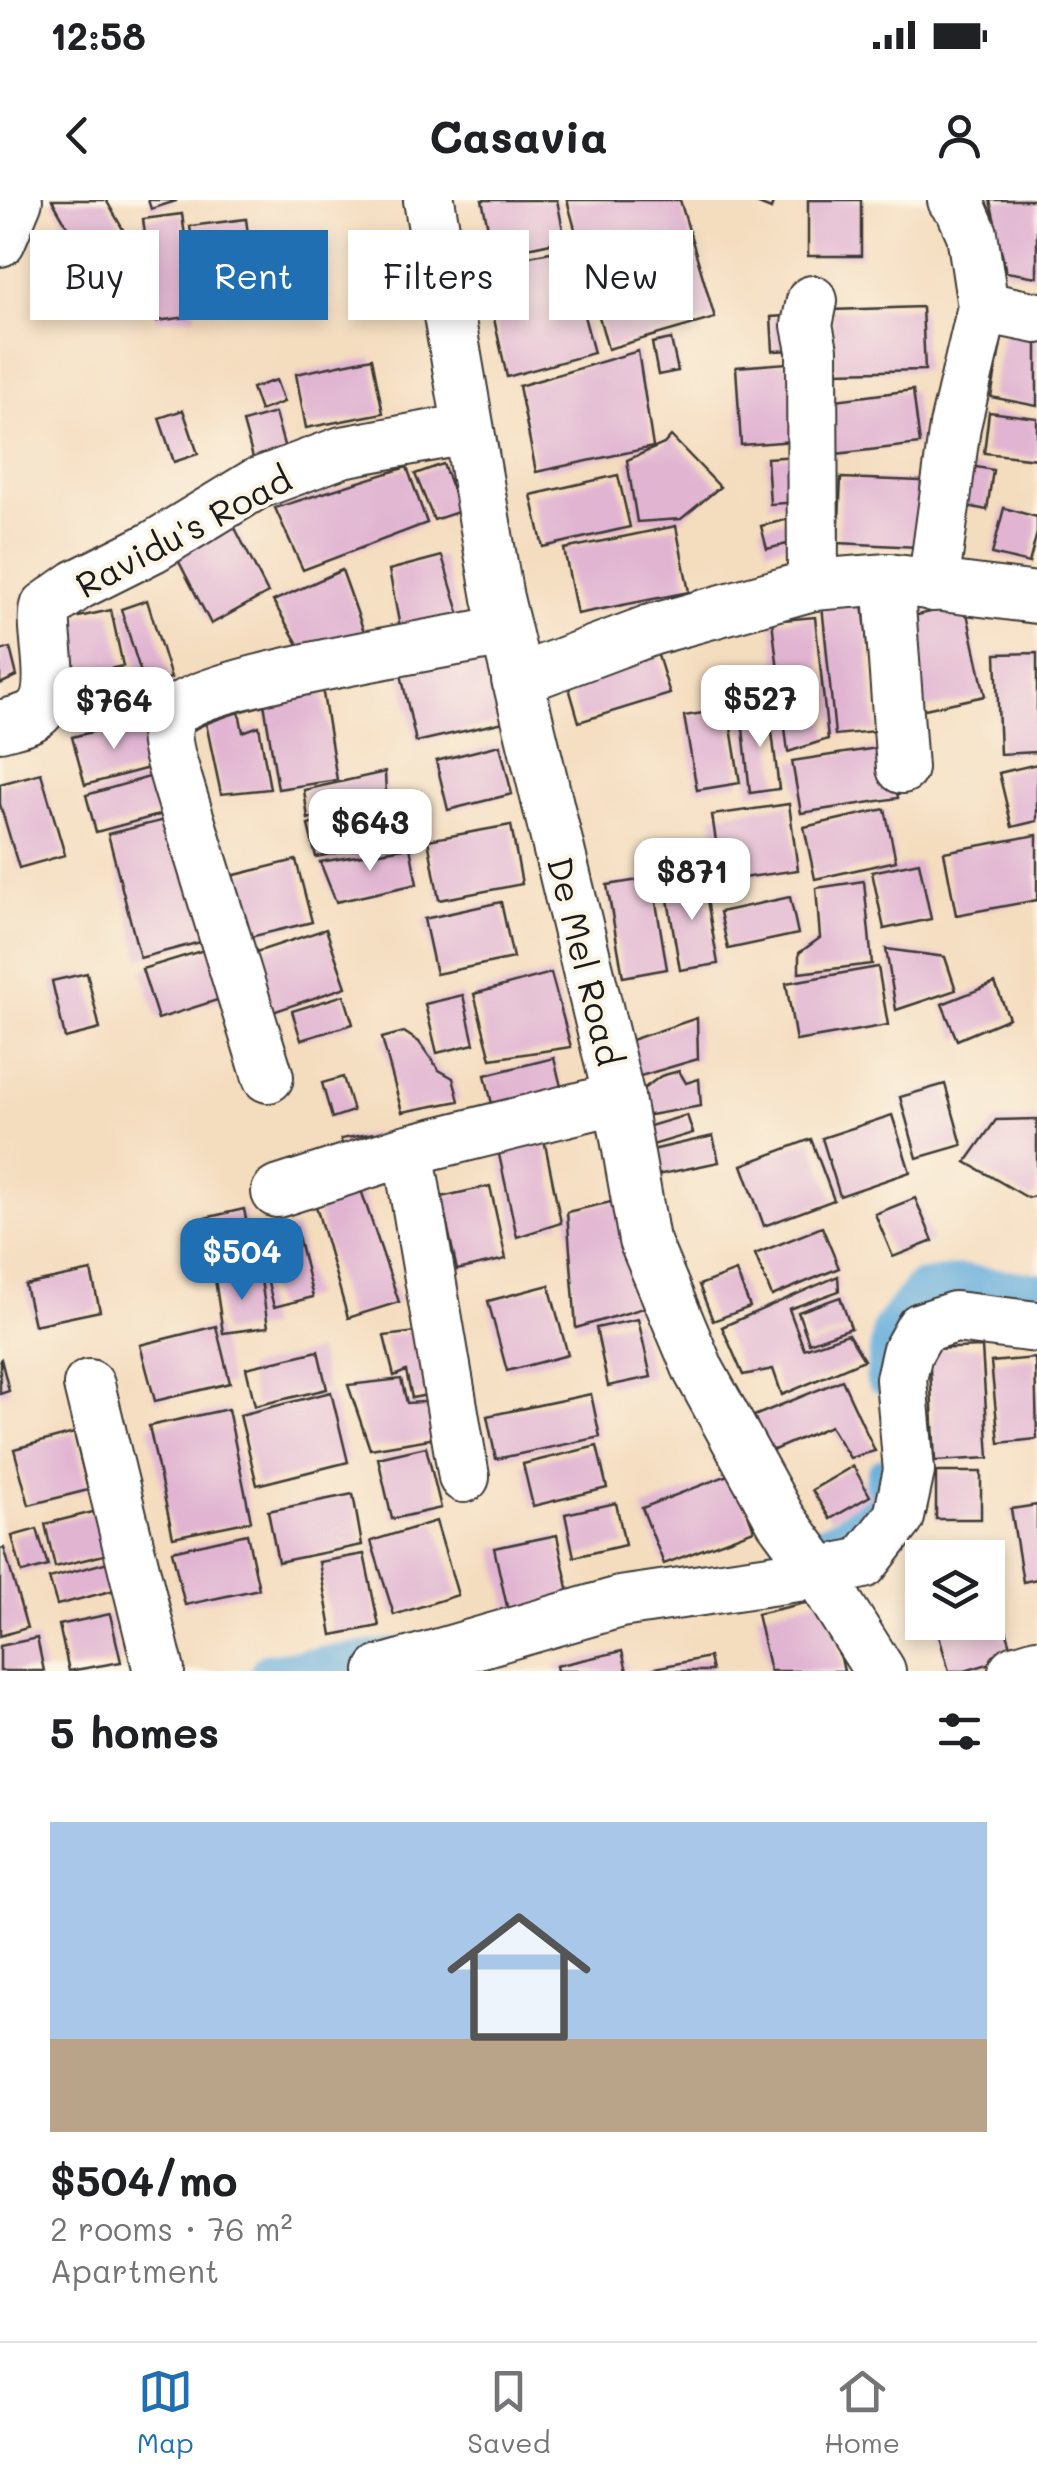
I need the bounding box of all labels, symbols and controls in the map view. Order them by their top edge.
text: 12:58 [50,10,146,60]
text: Casavia [429,106,608,164]
icon: back [50,108,105,163]
icon: person [932,108,987,163]
chip: Buy [30,230,159,320]
chip: Rent [179,230,328,320]
chip: Filters [348,230,529,320]
chip: New [549,230,693,320]
street label: Ravidu's Road [67,455,299,607]
pin: $527 [701,665,819,750]
pin: $764 [55,667,173,752]
text: $527 [723,676,797,718]
text: $764 [75,678,153,720]
pin: $643 [311,789,429,874]
text: $643 [331,800,409,842]
pin: $871 [633,838,751,923]
text: $871 [656,849,728,891]
street label: De Mel Road [538,852,634,1070]
pin: $504 [183,1218,301,1303]
text: $504 [202,1229,282,1271]
map controls [905,1540,1005,1640]
button: layers [905,1540,1005,1640]
text: 5 homes [50,1704,219,1759]
icon: filters [932,1704,987,1759]
icon: home [429,1887,609,2067]
text: $504/mo [50,2152,238,2207]
text: 2 rooms · 76 m² [50,2207,293,2249]
text: Apartment [50,2249,219,2291]
tab: Map [137,2364,194,2460]
tab: Saved [467,2364,550,2460]
tab: Home [824,2364,900,2460]

